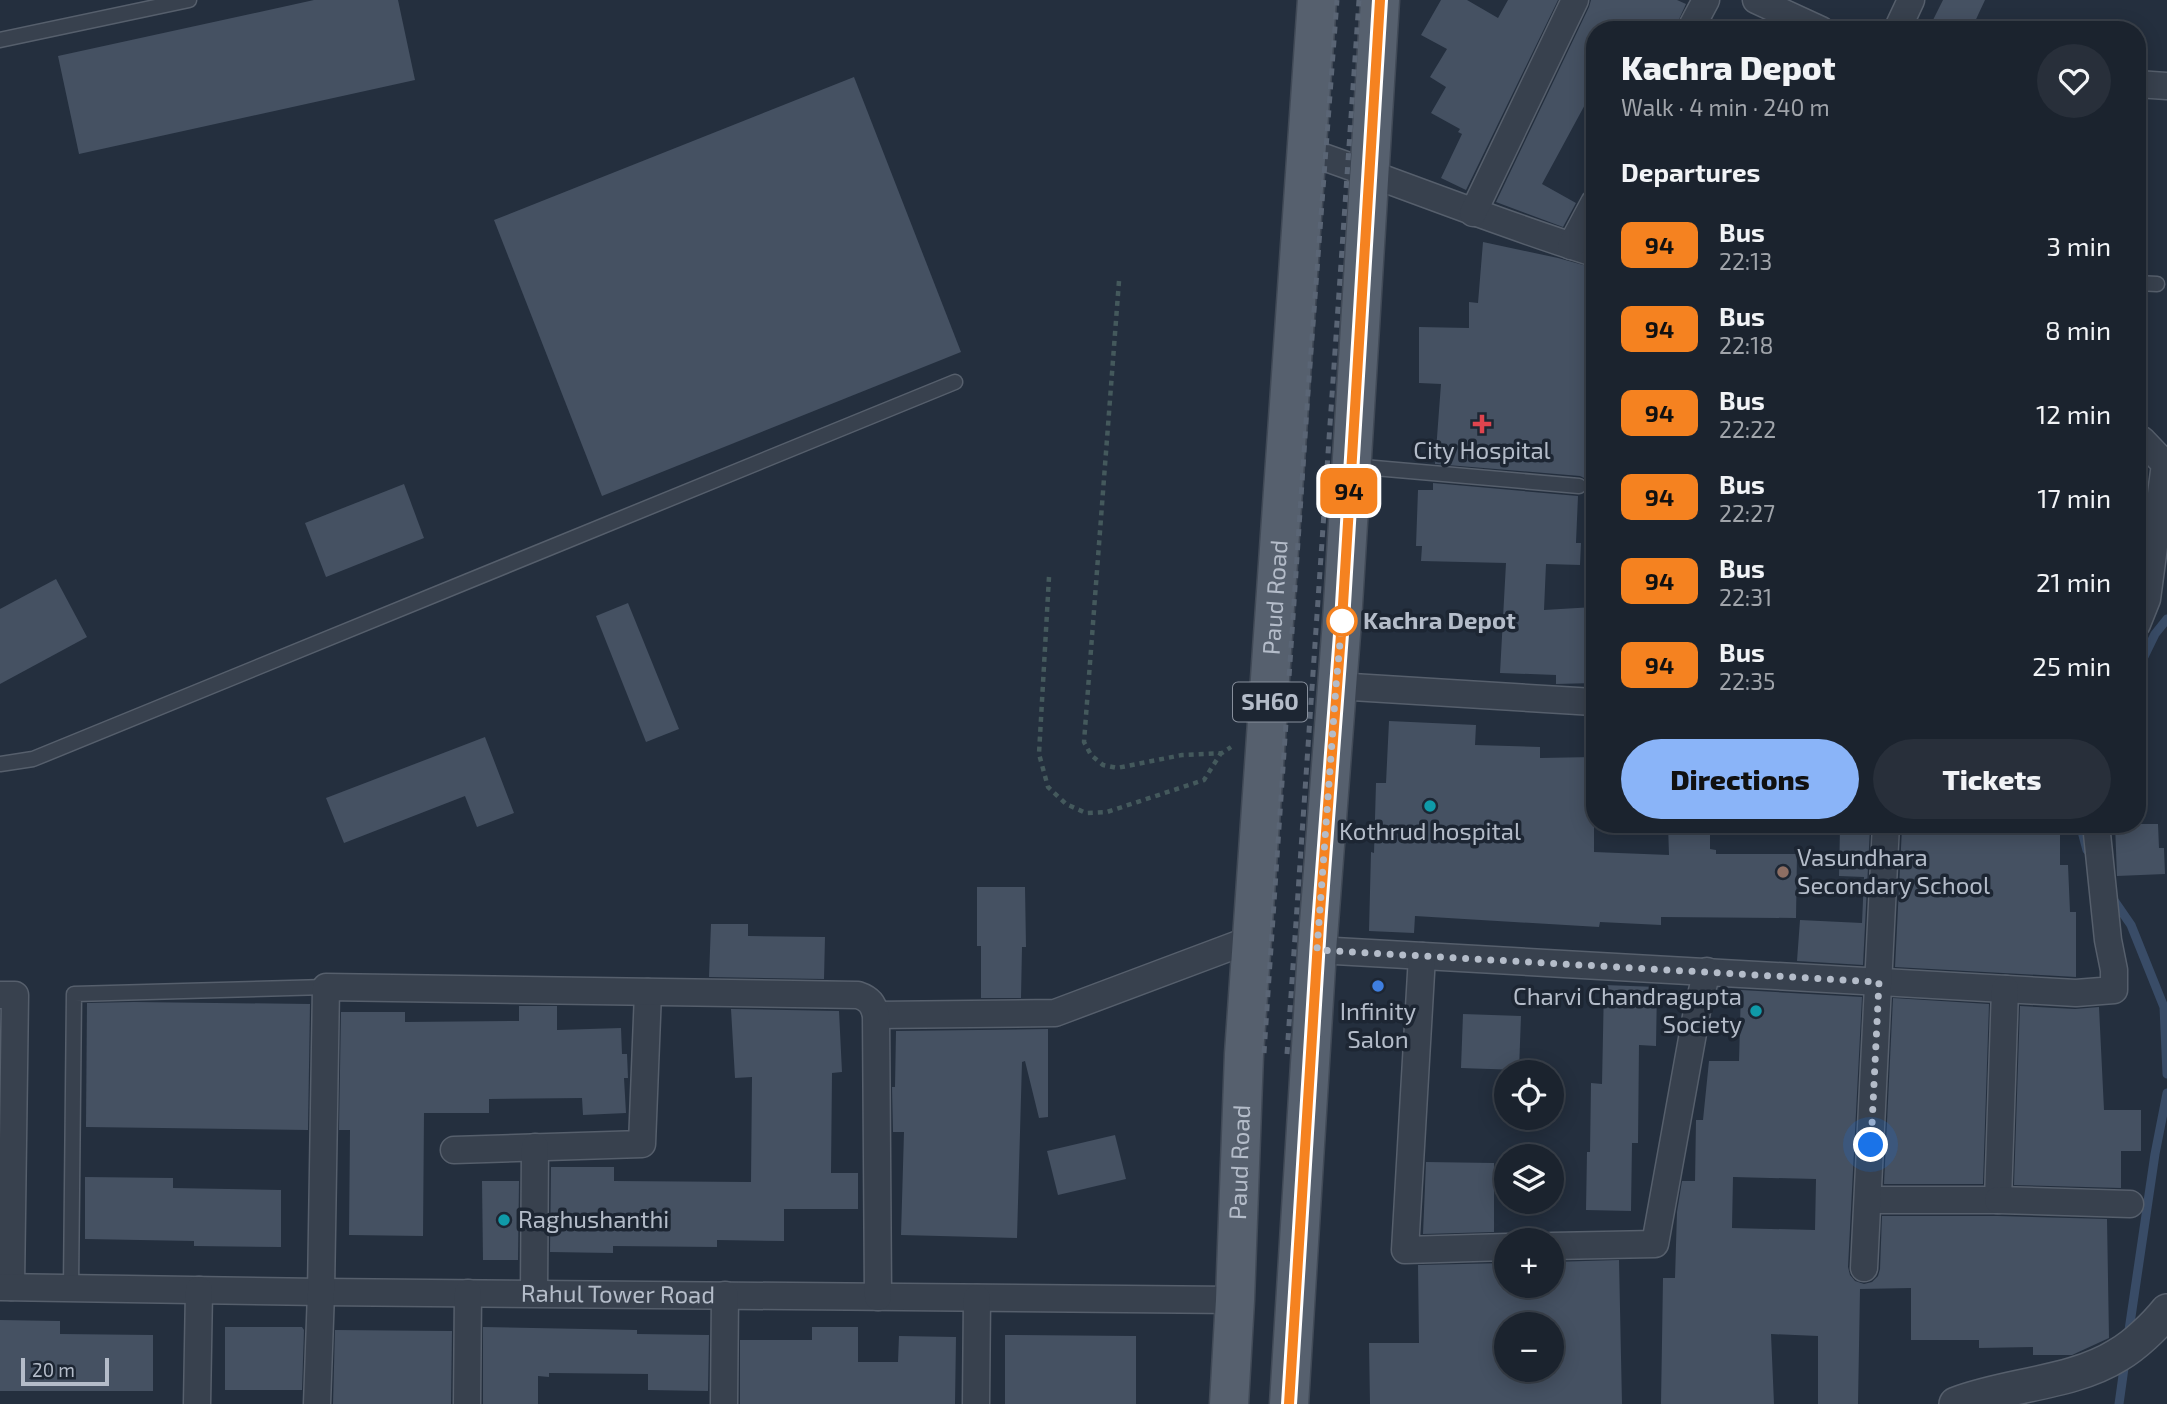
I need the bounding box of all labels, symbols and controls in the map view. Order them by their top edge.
button: heart [2037,44,2111,118]
text: Kachra Depot [1621,47,1836,87]
text: Walk · 4 min · 240 m [1621,93,1830,121]
text: Departures [1621,156,1760,187]
text: Bus [1719,216,1765,247]
text: 94 [1645,230,1674,259]
text: 3 min [2046,230,2111,261]
text: 22:13 [1719,247,1772,275]
text: Bus [1719,300,1765,331]
text: 94 [1645,314,1674,343]
text: 8 min [2045,314,2111,345]
text: 22:18 [1719,331,1773,359]
text: Bus [1719,384,1765,415]
text: 94 [1645,398,1674,427]
text: 12 min [2036,398,2111,429]
marker: City Hospital [1472,414,1492,434]
text: 22:22 [1719,415,1776,443]
place label: City Hospital [1413,435,1551,464]
line badge: 94 [1318,468,1380,514]
text: Bus [1719,468,1765,499]
text: 94 [1334,476,1364,505]
text: 94 [1645,482,1674,511]
text: 17 min [2037,482,2111,513]
text: 22:27 [1719,499,1775,527]
street label: Paud Road [1256,539,1293,656]
text: Bus [1719,552,1765,583]
text: 94 [1645,566,1674,595]
text: 21 min [2036,566,2111,597]
text: 22:31 [1719,583,1772,611]
place label: Kachra Depot [1363,605,1516,634]
marker: Kachra Depot [1327,606,1357,636]
text: Bus [1719,636,1765,667]
text: 94 [1645,650,1674,679]
text: 25 min [2032,650,2111,681]
text: 22:35 [1719,667,1775,695]
road number: SH60 [1233,682,1307,722]
button: Directions [1621,739,1859,819]
button: Tickets [1873,739,2111,819]
marker: Kothrud hospital [1422,798,1438,814]
place label: Kothrud hospital [1339,816,1521,845]
place label: Vasundhara Secondary School [1797,842,1990,899]
marker: Vasundhara Secondary School [1775,864,1791,880]
marker: Infinity Salon [1370,978,1386,994]
place label: Charvi Chandragupta Society [1513,981,1742,1038]
place label: Infinity Salon [1340,996,1417,1053]
marker: Charvi Chandragupta Society [1748,1003,1764,1019]
map controls [1494,1060,1564,1382]
button: locate [1494,1060,1564,1130]
street label: Paud Road [1222,1104,1255,1220]
your location [1853,1127,1888,1162]
button: layers [1494,1144,1564,1214]
place label: Raghushanthi [518,1204,669,1233]
marker: Raghushanthi [496,1212,512,1228]
button: + [1494,1228,1564,1298]
street label: Rahul Tower Road [521,1278,715,1308]
button: − [1494,1312,1564,1382]
scale bar [21,1355,108,1387]
text: 20 m [32,1358,75,1381]

